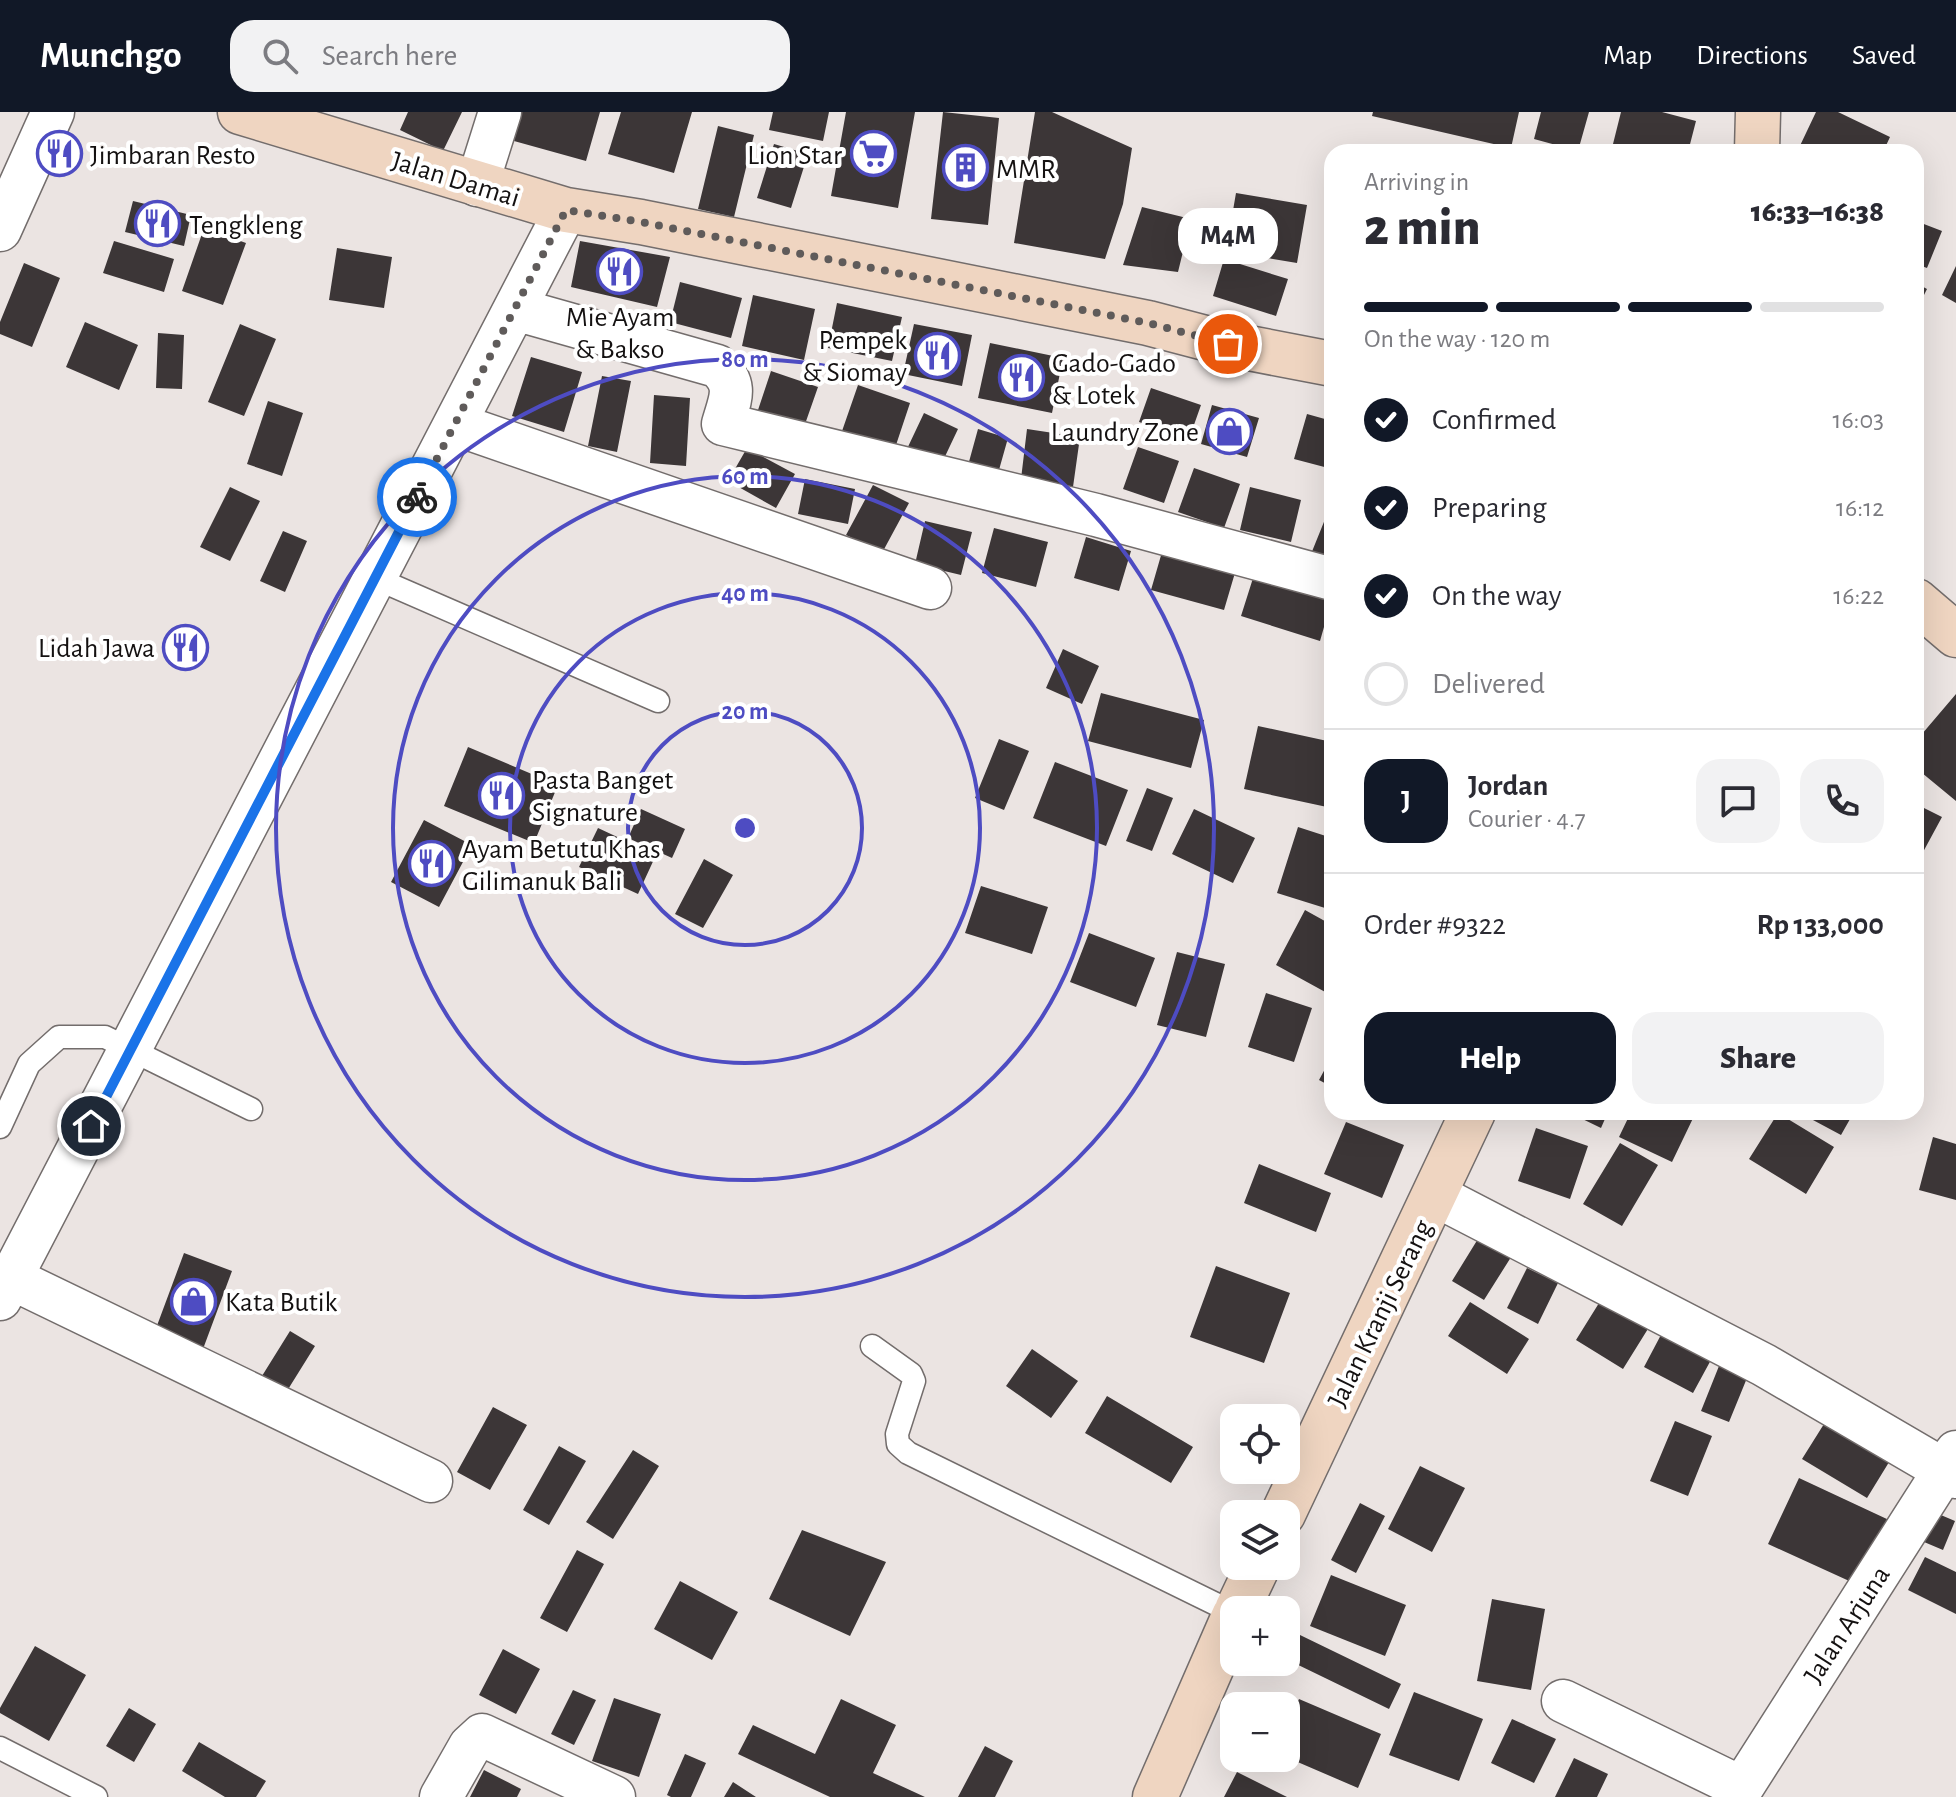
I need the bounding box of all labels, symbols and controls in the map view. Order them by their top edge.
search box [230,20,790,92]
icon: search [258,34,302,78]
text: Munchgo [40,37,182,75]
text: Search here [322,41,457,71]
text: Map [1603,42,1652,70]
text: Directions [1696,42,1808,70]
text: Saved [1852,42,1916,70]
restaurant icon: Jimbaran Resto [35,130,83,178]
supermarket icon: Lion Star [849,130,897,178]
place label: Jimbaran Resto [90,142,255,170]
place label: Lion Star [747,142,842,170]
building icon: MMR [941,144,989,192]
street label: Jalan Damai [388,147,523,213]
place label: MMR [996,156,1056,184]
text: Arriving in [1364,169,1469,195]
text: 16:33–16:38 [1751,197,1884,227]
restaurant icon: Tengkleng [134,200,182,248]
text: 2 min [1364,202,1480,254]
callout: M4M [1178,208,1278,264]
place label: Tengkleng [189,212,303,240]
text: M4M [1200,223,1256,249]
restaurant icon: Mie Ayam & Bakso [596,248,644,296]
place label: Mie Ayam & Bakso [566,304,674,364]
pin [1194,310,1262,378]
icon: bag [1206,322,1250,366]
text: On the way · 120 m [1364,326,1550,352]
place label: Pempek & Siomay [803,327,907,387]
restaurant icon: Pempek & Siomay [914,331,962,379]
text: 80 m [721,348,769,372]
place label: Gado-Gado & Lotek [1052,350,1176,410]
restaurant icon: Gado-Gado & Lotek [997,354,1045,402]
icon: check [1364,398,1408,442]
text: Confirmed [1432,405,1556,435]
shop icon: Laundry Zone [1206,407,1254,455]
text: 16:03 [1832,407,1884,433]
place label: Laundry Zone [1051,419,1199,447]
courier [377,457,457,537]
text: 60 m [721,465,769,489]
icon: bike [395,475,439,519]
icon: check [1364,486,1408,530]
text: Preparing [1432,493,1547,523]
text: 16:12 [1836,495,1884,521]
icon: check [1364,574,1408,618]
text: On the way [1432,581,1561,611]
text: 40 m [721,582,769,606]
text: 16:22 [1833,583,1884,609]
restaurant icon: Lidah Jawa [162,623,210,671]
place label: Lidah Jawa [38,635,155,663]
text: Delivered [1432,669,1545,699]
text: 20 m [722,700,768,724]
button: chat [1696,759,1780,843]
button: phone [1800,759,1884,843]
place label: Pasta Banget Signature [532,767,673,827]
restaurant icon: Pasta Banget Signature [477,771,525,819]
text: Jordan [1468,771,1548,801]
text: J [1401,786,1411,816]
text: Courier · 4.7 [1468,806,1586,832]
centre of rings [731,814,759,842]
place label: Ayam Betutu Khas Gilimanuk Bali [462,836,661,896]
restaurant icon: Ayam Betutu Khas Gilimanuk Bali [407,840,455,888]
text: Order #9322 [1364,910,1506,940]
text: Rp 133,000 [1756,910,1884,940]
button: Help [1364,1012,1616,1104]
button: Share [1632,1012,1884,1104]
pin [57,1092,125,1160]
icon: home [69,1104,113,1148]
street label: Jalan Kranji Serang [1323,1216,1438,1412]
shop icon: Kata Butik [170,1277,218,1325]
place label: Kata Butik [225,1289,337,1317]
map controls [1220,1404,1300,1772]
button: locate [1220,1404,1300,1484]
button: layers [1220,1500,1300,1580]
street label: Jalan Arjuna [1800,1561,1896,1689]
button: + [1220,1596,1300,1676]
button: − [1220,1692,1300,1772]

